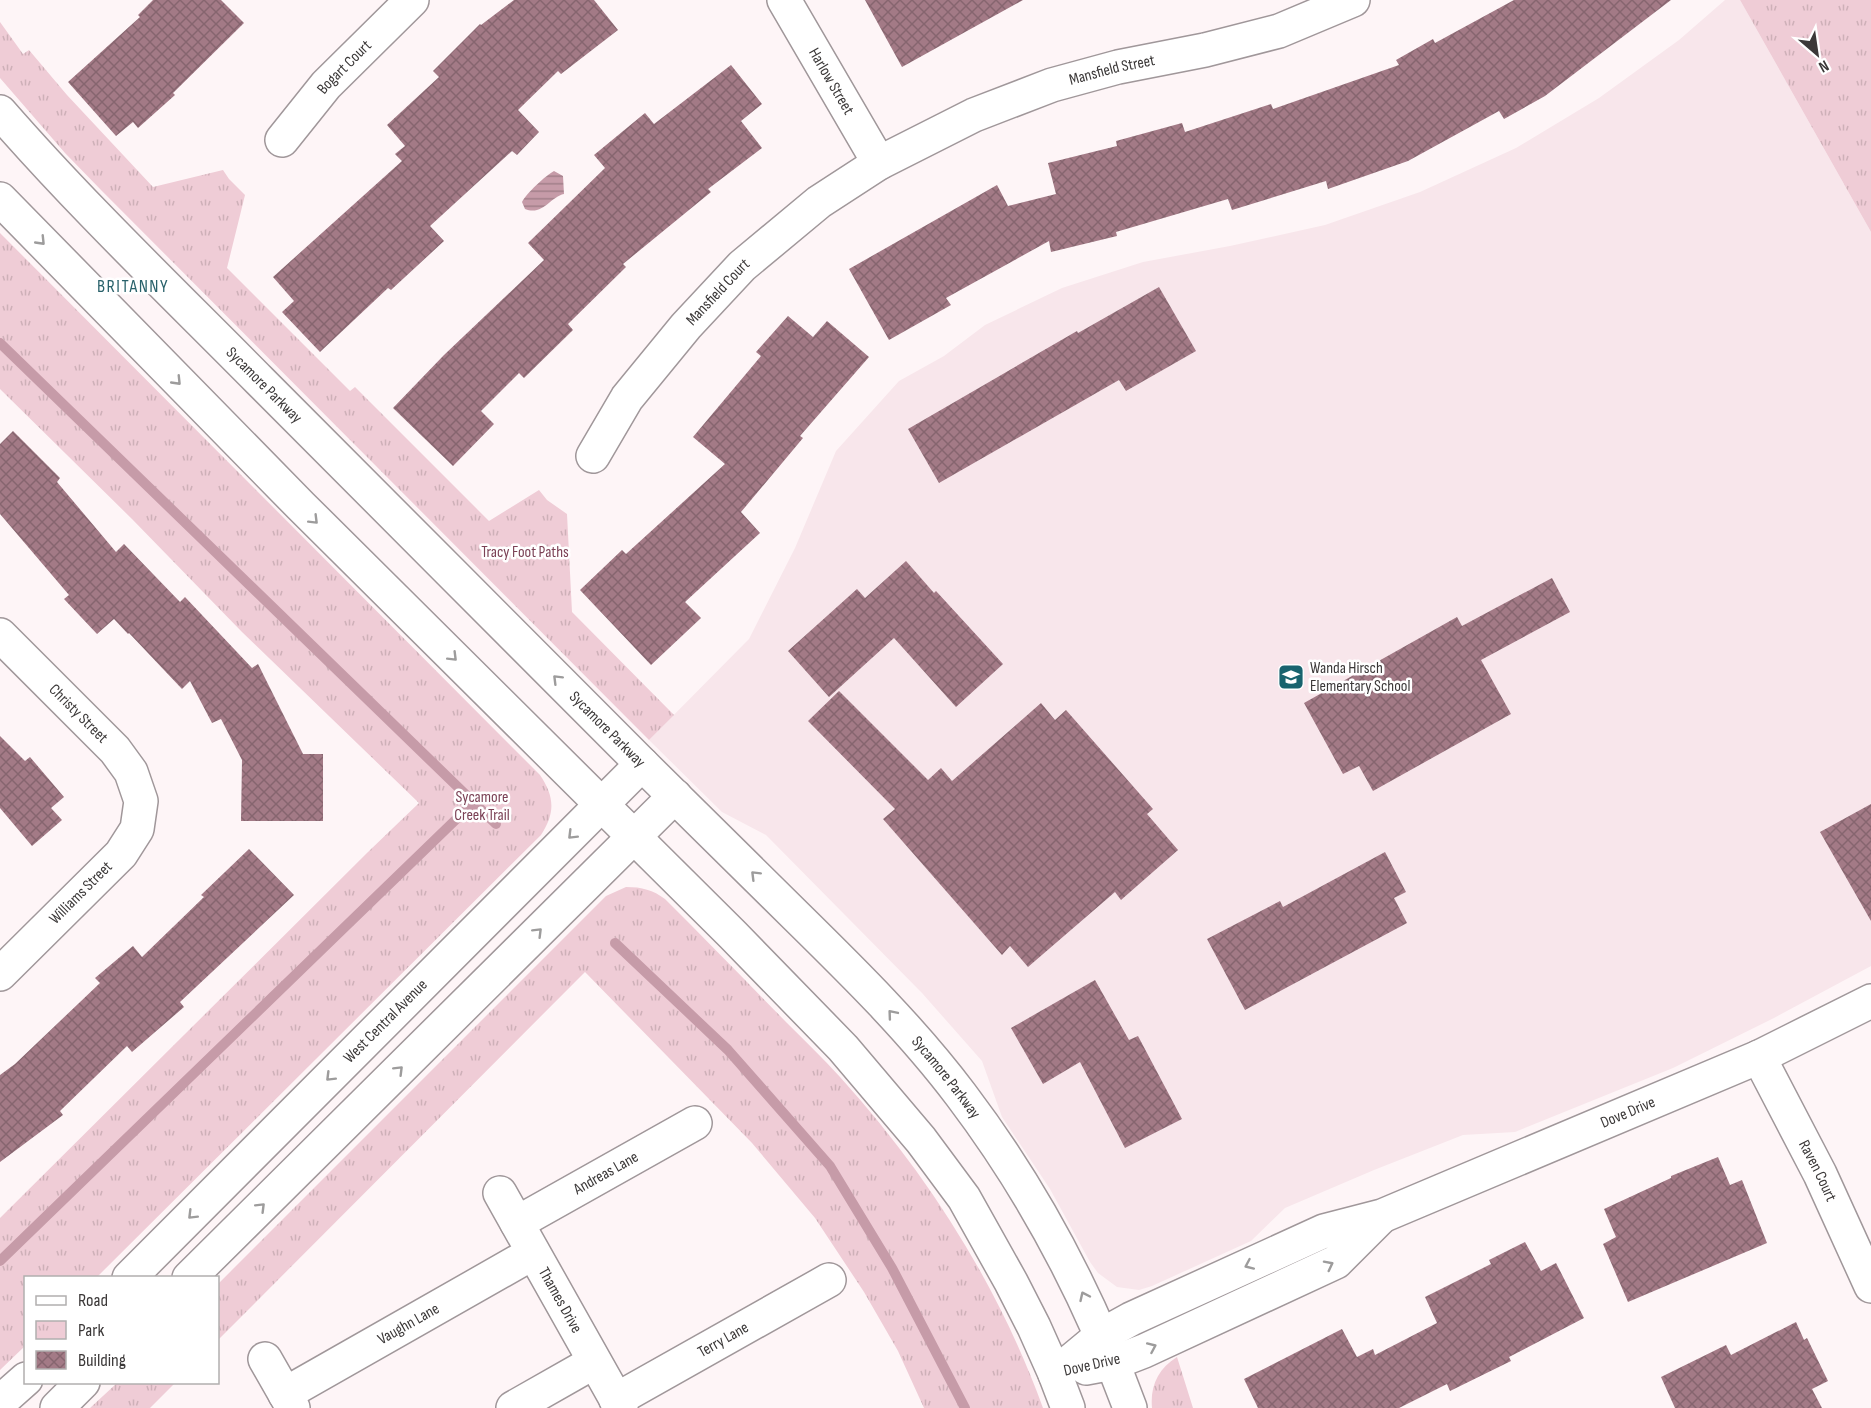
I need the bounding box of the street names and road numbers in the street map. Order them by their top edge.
street label: Bogart Court [313,36,375,98]
street label: Harlow Street [805,45,858,118]
street label: Mansfield Street [1067,50,1157,89]
street label: Mansfield Court [682,254,753,329]
street label: Sycamore Parkway [222,343,306,427]
street label: Christy Street [45,680,112,747]
street label: Sycamore Parkway [565,687,649,771]
street label: Williams Street [46,858,116,928]
street label: West Central Avenue [340,975,431,1067]
street label: Sycamore Parkway [908,1032,985,1122]
street label: Dove Drive [1598,1092,1658,1132]
street label: Raven Court [1795,1137,1841,1204]
street label: Andreas Lane [569,1147,642,1199]
street label: Thames Drive [534,1264,586,1336]
street label: Vaughn Lane [374,1299,443,1349]
street label: Terry Lane [694,1318,752,1361]
street label: Dove Drive [1062,1349,1122,1381]

